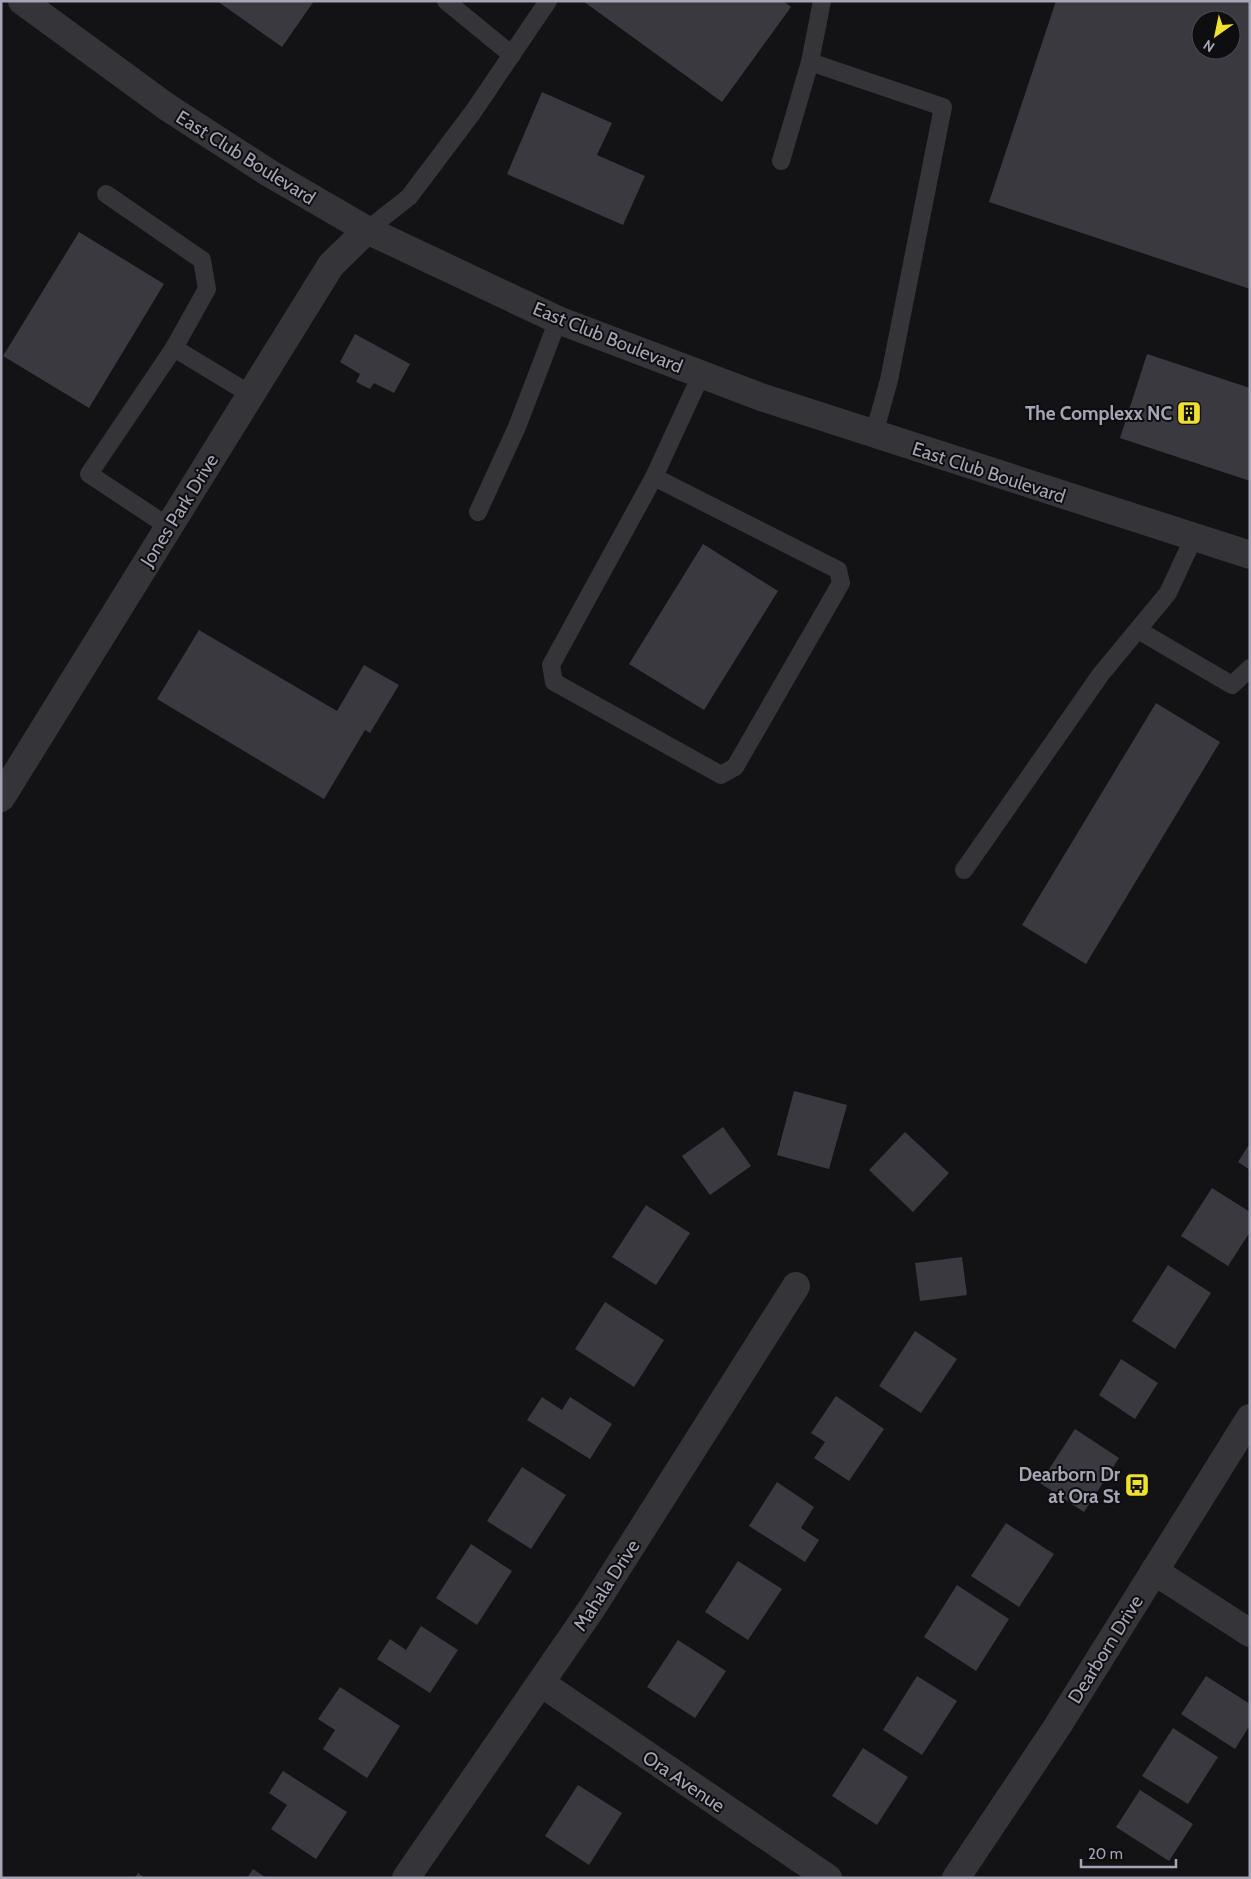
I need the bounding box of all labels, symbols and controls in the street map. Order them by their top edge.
north arrow [1191,10,1241,60]
text: N [1200,36,1218,56]
street label: East Club Boulevard [172,105,320,209]
street label: East Club Boulevard [530,297,686,378]
building icon: The Complexx NC [1176,400,1202,426]
place label: The Complexx NC [1025,402,1172,425]
street label: East Club Boulevard [909,437,1068,508]
street label: Jones Park Drive [135,449,223,572]
place label: Dearborn Dr at Ora St [1018,1463,1121,1508]
bus stop icon: Dearborn Dr at Ora St [1124,1472,1150,1498]
street label: Mahala Drive [568,1535,645,1635]
street label: Dearborn Drive [1063,1591,1148,1708]
street label: Ora Avenue [638,1746,729,1817]
scale bar [1081,1836,1176,1868]
text: 20 m [1088,1845,1123,1863]

